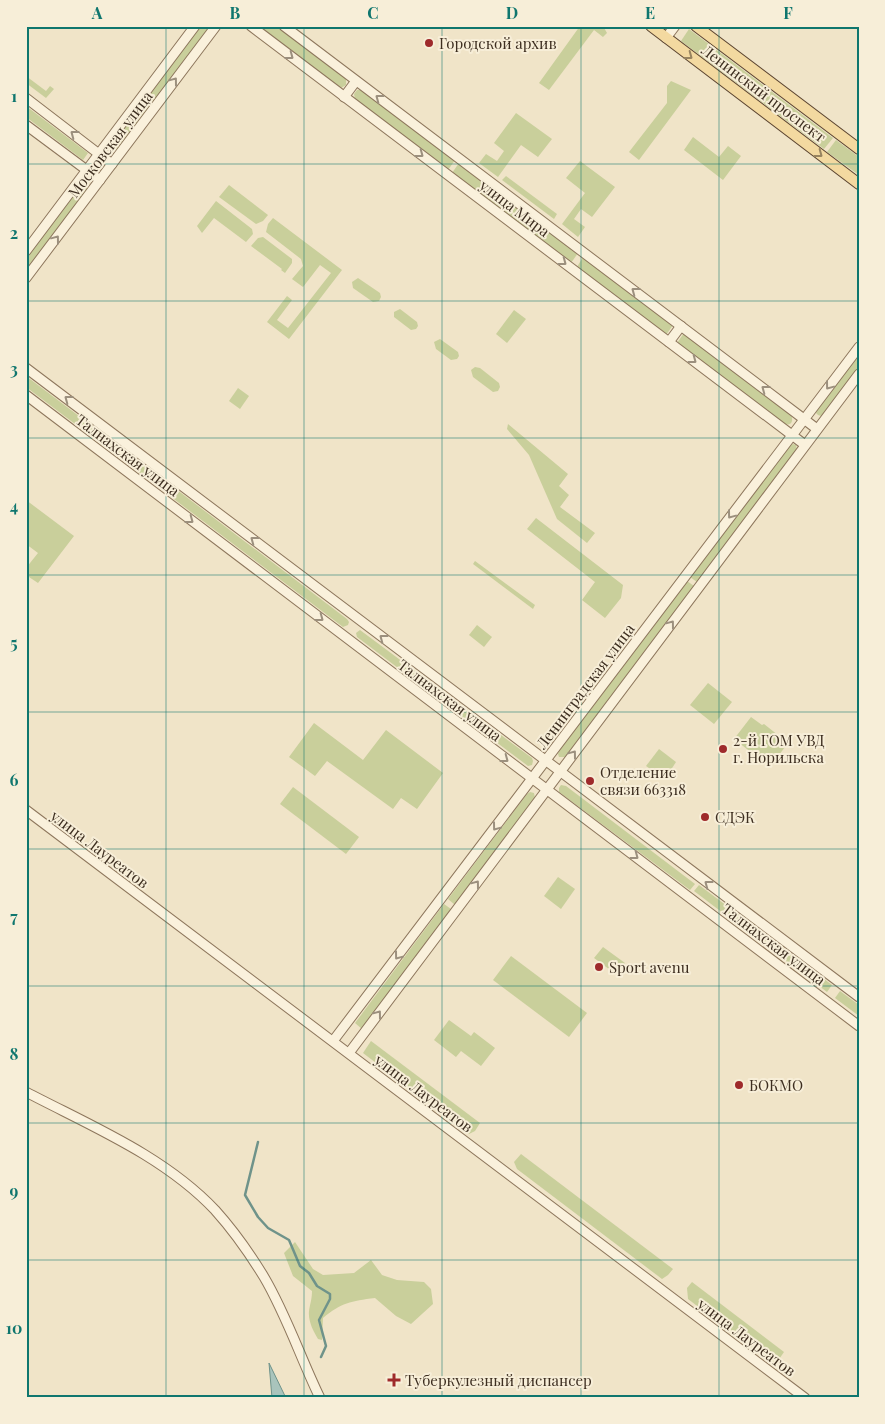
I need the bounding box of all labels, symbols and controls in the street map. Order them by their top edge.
text: A [91,2,103,23]
text: B [230,2,241,23]
text: C [367,2,379,23]
text: D [506,2,518,23]
text: E [645,2,655,23]
text: F [783,2,793,23]
place label: Городской архив [439,33,557,53]
marker: Городской архив [423,37,435,49]
street label: Ленинский проспект [697,39,830,146]
one-way arrow [284,50,293,58]
one-way arrow [684,50,693,59]
one-way arrow [169,78,177,87]
text: 1 [11,85,17,106]
street label: Московская улица [63,86,157,201]
one-way arrow [376,96,385,104]
one-way arrow [70,131,80,140]
one-way arrow [414,148,423,156]
one-way arrow [813,148,822,156]
street label: улица Мира [475,174,555,241]
text: 2 [10,222,18,243]
one-way arrow [50,236,58,245]
one-way arrow [557,256,567,265]
one-way arrow [632,289,641,297]
one-way arrow [687,354,697,363]
text: 3 [10,358,18,379]
one-way arrow [827,380,835,389]
one-way arrow [761,386,771,395]
one-way arrow [65,397,74,405]
street label: Талнахская улица [72,409,184,501]
text: 4 [10,495,18,516]
one-way arrow [729,509,737,518]
one-way arrow [184,514,194,523]
one-way arrow [251,537,260,545]
one-way arrow [314,613,323,621]
street label: Ленинградская улица [531,619,639,754]
one-way arrow [665,620,674,630]
text: 5 [10,632,18,653]
one-way arrow [380,635,389,643]
street label: Талнахская улица [394,654,506,746]
place label: 2-й ГОМ УВД г. Норильска [733,730,825,767]
marker: 2-й ГОМ УВД г. Норильска [717,743,729,755]
one-way arrow [568,751,576,760]
one-way arrow [499,753,508,761]
place label: Отделение связи 663318 [600,762,686,799]
text: 6 [10,769,19,790]
marker: Отделение связи 663318 [584,775,596,787]
street label: улица Лауреатов [46,805,153,892]
place label: СДЭК [715,807,755,827]
marker: СДЭК [699,811,711,823]
one-way arrow [493,821,502,830]
one-way arrow [629,850,639,859]
one-way arrow [470,880,479,890]
one-way arrow [705,881,714,889]
street label: Талнахская улица [718,898,830,990]
text: 7 [10,906,18,927]
one-way arrow [395,950,404,960]
place label: Sport avenu [609,957,690,977]
marker: Sport avenu [593,961,605,973]
one-way arrow [372,1010,381,1020]
text: 8 [10,1043,19,1064]
street label: улица Лауреатов [370,1049,477,1136]
place label: БОКМО [749,1075,803,1095]
marker: БОКМО [733,1079,745,1091]
text: 9 [10,1180,19,1201]
street label: улица Лауреатов [693,1293,800,1380]
text: 10 [6,1317,22,1338]
place label: Туберкулезный диспансер [405,1370,592,1390]
marker: Туберкулезный диспансер [387,1373,401,1387]

